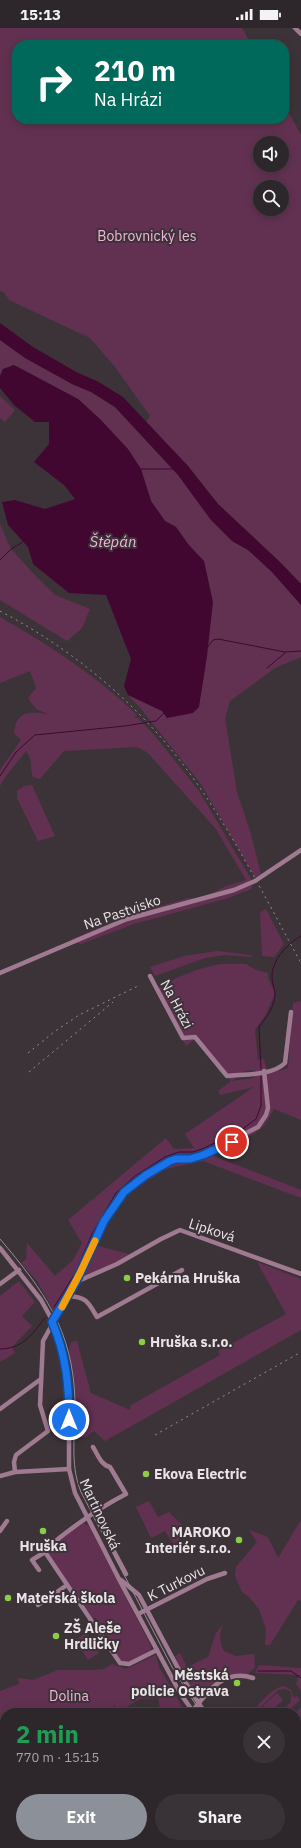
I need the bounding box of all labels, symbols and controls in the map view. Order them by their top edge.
text: 15:13 [20,5,61,24]
text: 210 m [94,52,176,89]
icon: right [28,56,80,108]
text: Na Hrázi [94,88,162,111]
map controls [253,136,289,216]
button: sound [253,136,289,172]
button: search [253,180,289,216]
park label: Bobrovnický les [97,227,197,245]
water label: Štěpán [90,532,136,551]
street label: Na Pastvisko [81,890,163,934]
street label: Na Hrázi [157,976,197,1032]
pin [215,1125,249,1159]
icon: arrive [221,1131,243,1153]
street label: Lipková [187,1214,238,1246]
place label: Pekárna Hruška [135,1269,240,1287]
marker: Pekárna Hruška [122,1273,132,1283]
place label: Hruška s.r.o. [150,1333,233,1351]
marker: Hruška s.r.o. [137,1337,147,1347]
position arrow [48,1399,90,1441]
place label: Ekova Electric [154,1465,247,1483]
marker: Ekova Electric [141,1469,151,1479]
street label: Martinovská [76,1475,125,1553]
place label: MAROKO Interiér s.r.o. [145,1523,231,1557]
marker: Hruška [38,1526,48,1536]
marker: MAROKO Interiér s.r.o. [234,1535,244,1545]
place label: Hruška [19,1537,67,1555]
street label: K Turkovu [144,1561,208,1605]
place label: Mateřská škola [16,1589,115,1607]
marker: Mateřská škola [3,1593,13,1603]
place label: ZŠ Aleše Hrdličky [64,1618,121,1653]
marker: ZŠ Aleše Hrdličky [51,1631,61,1641]
place label: Městská policie Ostrava [131,1666,229,1700]
marker: Městská policie Ostrava [232,1678,242,1688]
park label: Dolina [49,1687,90,1705]
text: 2 min [16,1718,79,1750]
button: close [243,1721,285,1763]
text: 770 m · 15:15 [16,1749,99,1766]
button: Exit [16,1794,147,1840]
button: Share [155,1794,285,1840]

